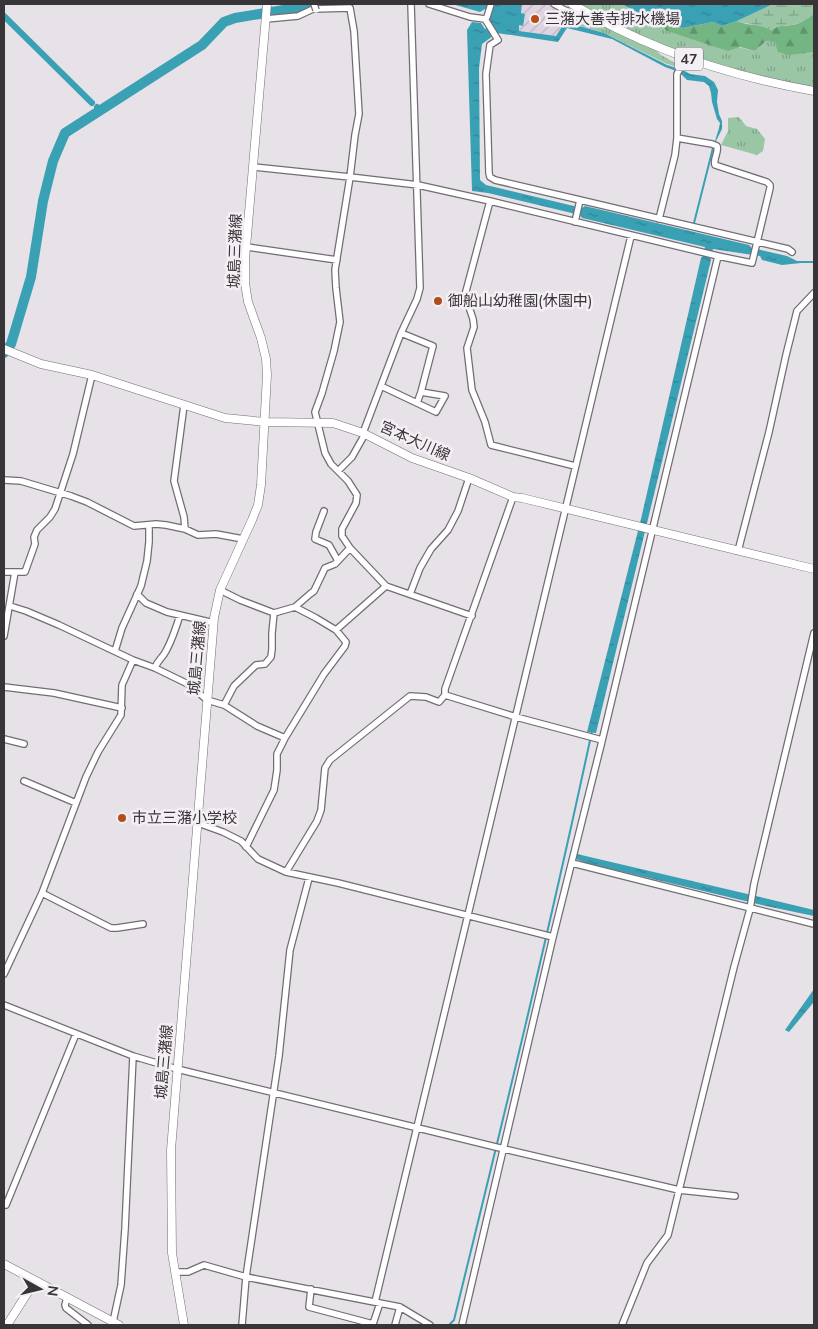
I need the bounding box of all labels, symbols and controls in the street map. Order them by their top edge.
place label: 三潴大善寺排水機場 [545,9,680,28]
marker: 三潴大善寺排水機場 [529,13,541,25]
road number: 47 [675,48,703,70]
street label: 城島三潴線 [224,213,245,289]
place label: 御船山幼稚園(休園中) [448,291,593,310]
marker: 御船山幼稚園(休園中) [432,295,444,307]
street label: 宮本大川線 [377,417,453,464]
street label: 城島三潴線 [184,620,209,696]
place label: 市立三潴小学校 [132,808,237,827]
marker: 市立三潴小学校 [116,812,128,824]
street label: 城島三潴線 [151,1024,176,1100]
north arrow [15,1264,65,1314]
text: N [43,1284,63,1297]

